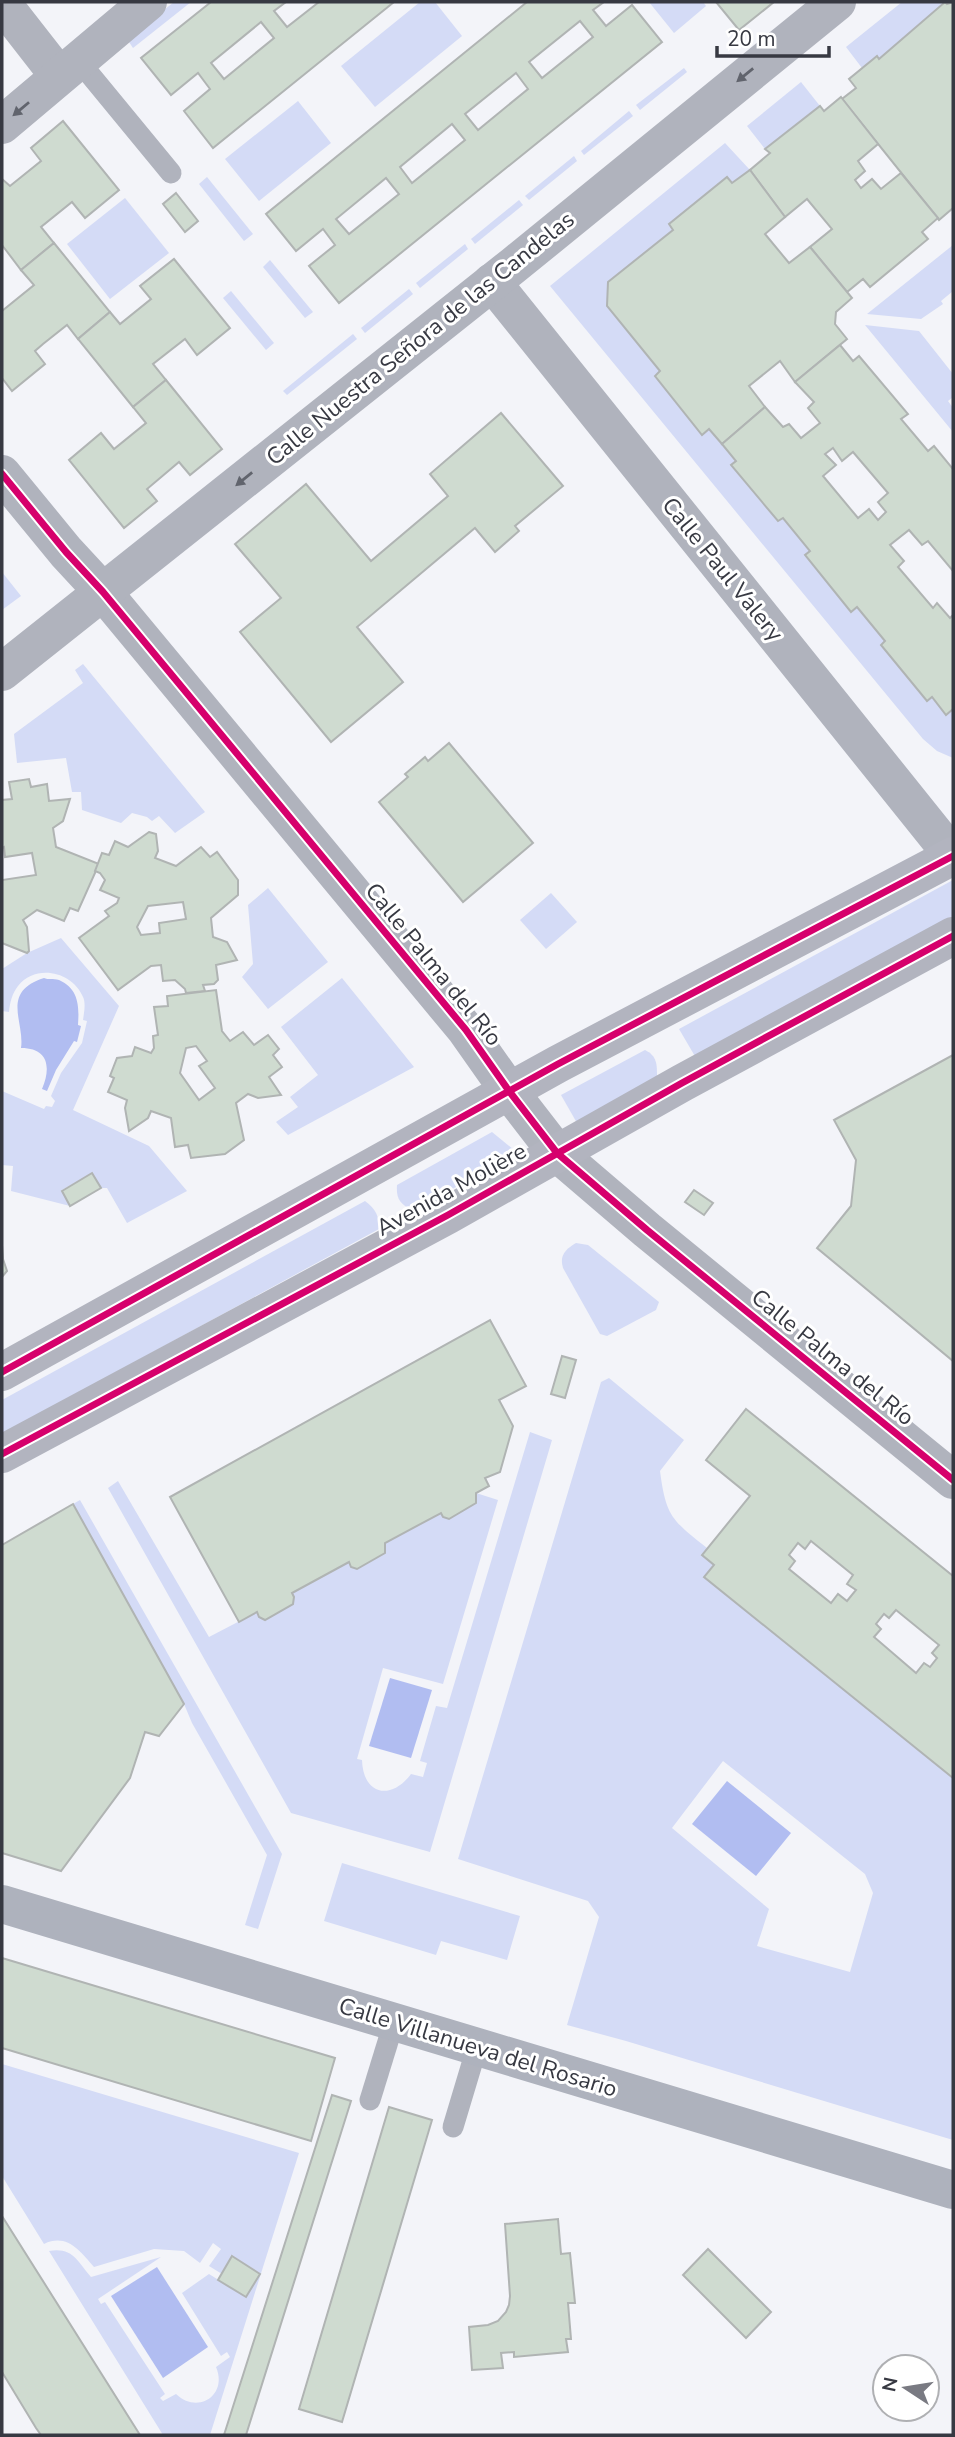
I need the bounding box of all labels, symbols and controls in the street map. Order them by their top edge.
scale bar [717,14,829,58]
text: 20 m [727,25,776,53]
one-way arrow [737,68,755,83]
one-way arrow [12,101,30,117]
street label: Calle Nuestra Señora de las Candelas [260,204,581,473]
one-way arrow [235,472,253,486]
street label: Calle Paul Valery [655,491,791,648]
street label: Calle Palma del Río [358,876,509,1052]
street label: Avenida Molière [371,1135,532,1244]
street label: Calle Palma del Río [745,1282,921,1433]
street label: Calle Villanueva del Rosario [335,1990,621,2105]
north arrow [871,2353,941,2423]
text: N [876,2375,905,2394]

